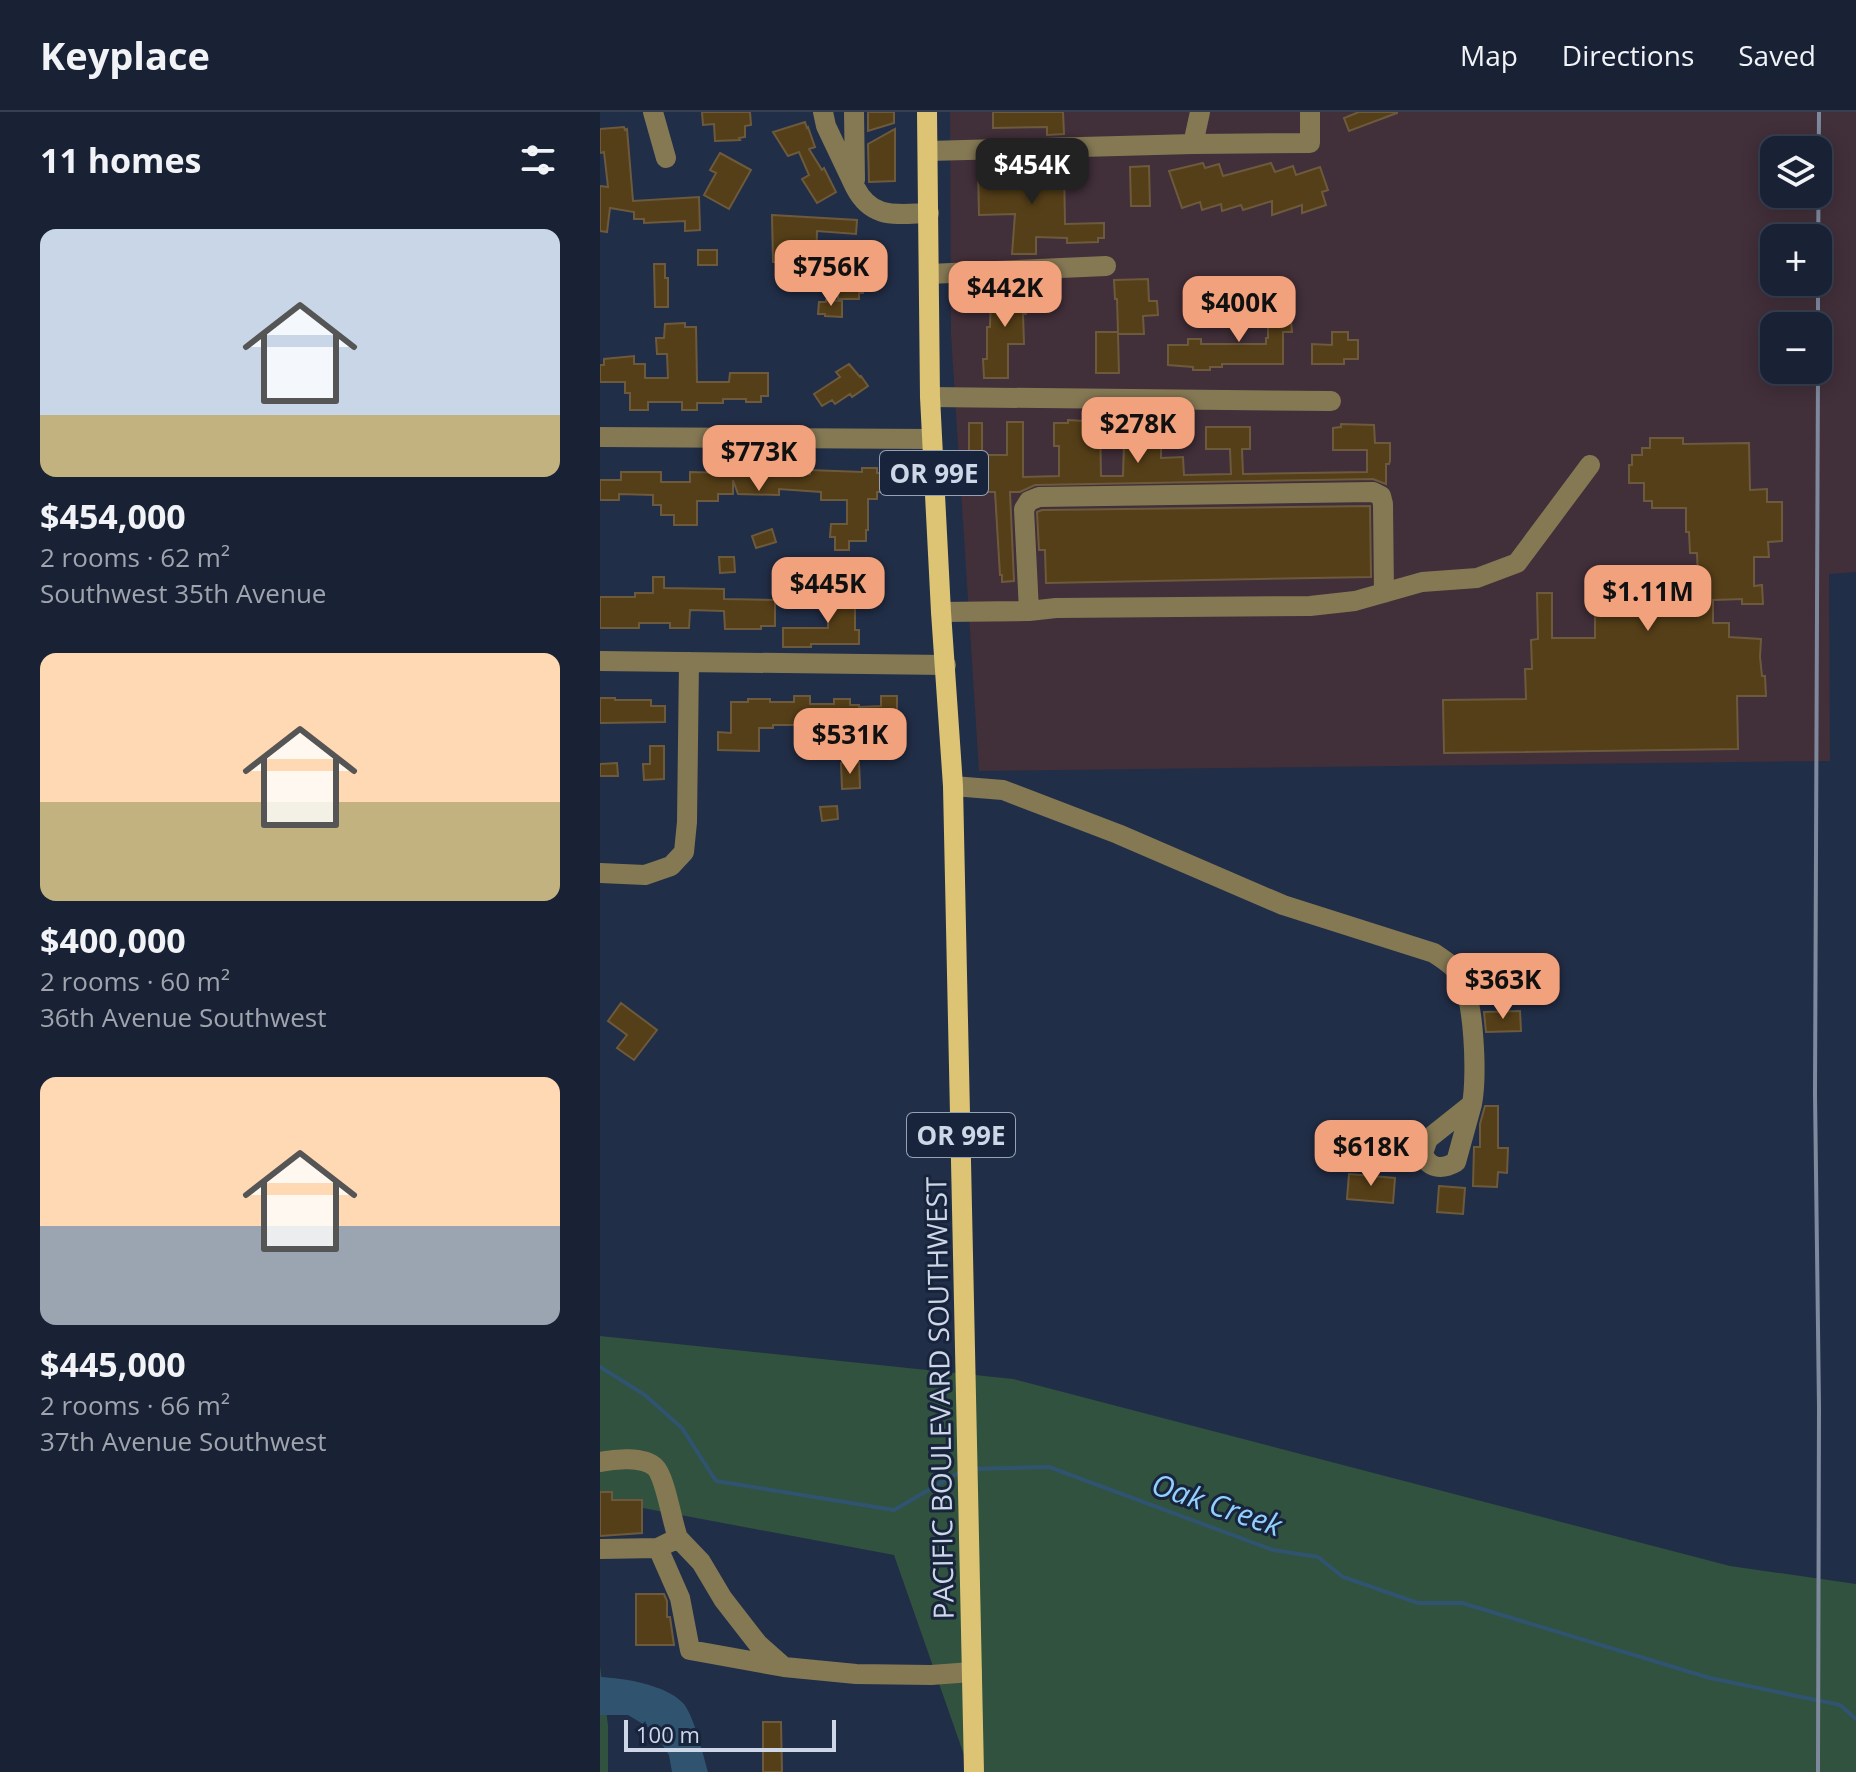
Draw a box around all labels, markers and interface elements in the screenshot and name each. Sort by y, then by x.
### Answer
text: Keyplace [40,29,210,81]
text: Map [1460,36,1518,74]
text: Directions [1562,36,1694,74]
text: Saved [1738,36,1816,74]
map controls [1760,136,1832,384]
button: layers [1760,136,1832,208]
text: 11 homes [40,137,201,183]
icon: filters [516,138,560,182]
pin: $454K [976,138,1088,206]
text: $454K [994,146,1070,182]
button: + [1760,224,1832,296]
pin: $756K [775,240,887,308]
text: $756K [793,248,869,284]
pin: $442K [949,261,1061,329]
text: $442K [967,269,1043,305]
pin: $400K [1183,276,1295,344]
icon: home [228,281,372,425]
text: $400K [1201,284,1277,320]
button: − [1760,312,1832,384]
pin: $278K [1082,397,1194,465]
text: $278K [1100,405,1176,441]
pin: $773K [703,425,815,493]
text: $773K [721,433,797,469]
road number: OR 99E [880,451,988,495]
text: $454,000 [40,493,186,539]
text: 2 rooms · 62 m² [40,539,230,575]
pin: $445K [772,557,884,625]
text: $445K [790,565,866,601]
pin: $1.11M [1583,565,1713,633]
text: $1.11M [1602,573,1694,609]
text: Southwest 35th Avenue [40,575,326,611]
icon: home [228,705,372,849]
pin: $531K [794,708,906,776]
text: $531K [812,716,888,752]
text: $400,000 [40,917,186,963]
pin: $363K [1447,953,1559,1021]
text: $363K [1465,961,1541,997]
text: 2 rooms · 60 m² [40,963,230,999]
text: 36th Avenue Southwest [40,999,326,1035]
road number: OR 99E [907,1113,1015,1157]
pin: $618K [1315,1120,1427,1188]
text: $618K [1333,1128,1409,1164]
icon: home [228,1129,372,1273]
street label: PACIFIC BOULEVARD SOUTHWEST [916,1176,962,1620]
text: $445,000 [40,1341,186,1387]
text: 2 rooms · 66 m² [40,1387,230,1423]
text: 37th Avenue Southwest [40,1423,326,1459]
water label: Oak Creek [1146,1463,1289,1546]
scale bar [624,1716,836,1752]
text: 100 m [636,1719,700,1749]

